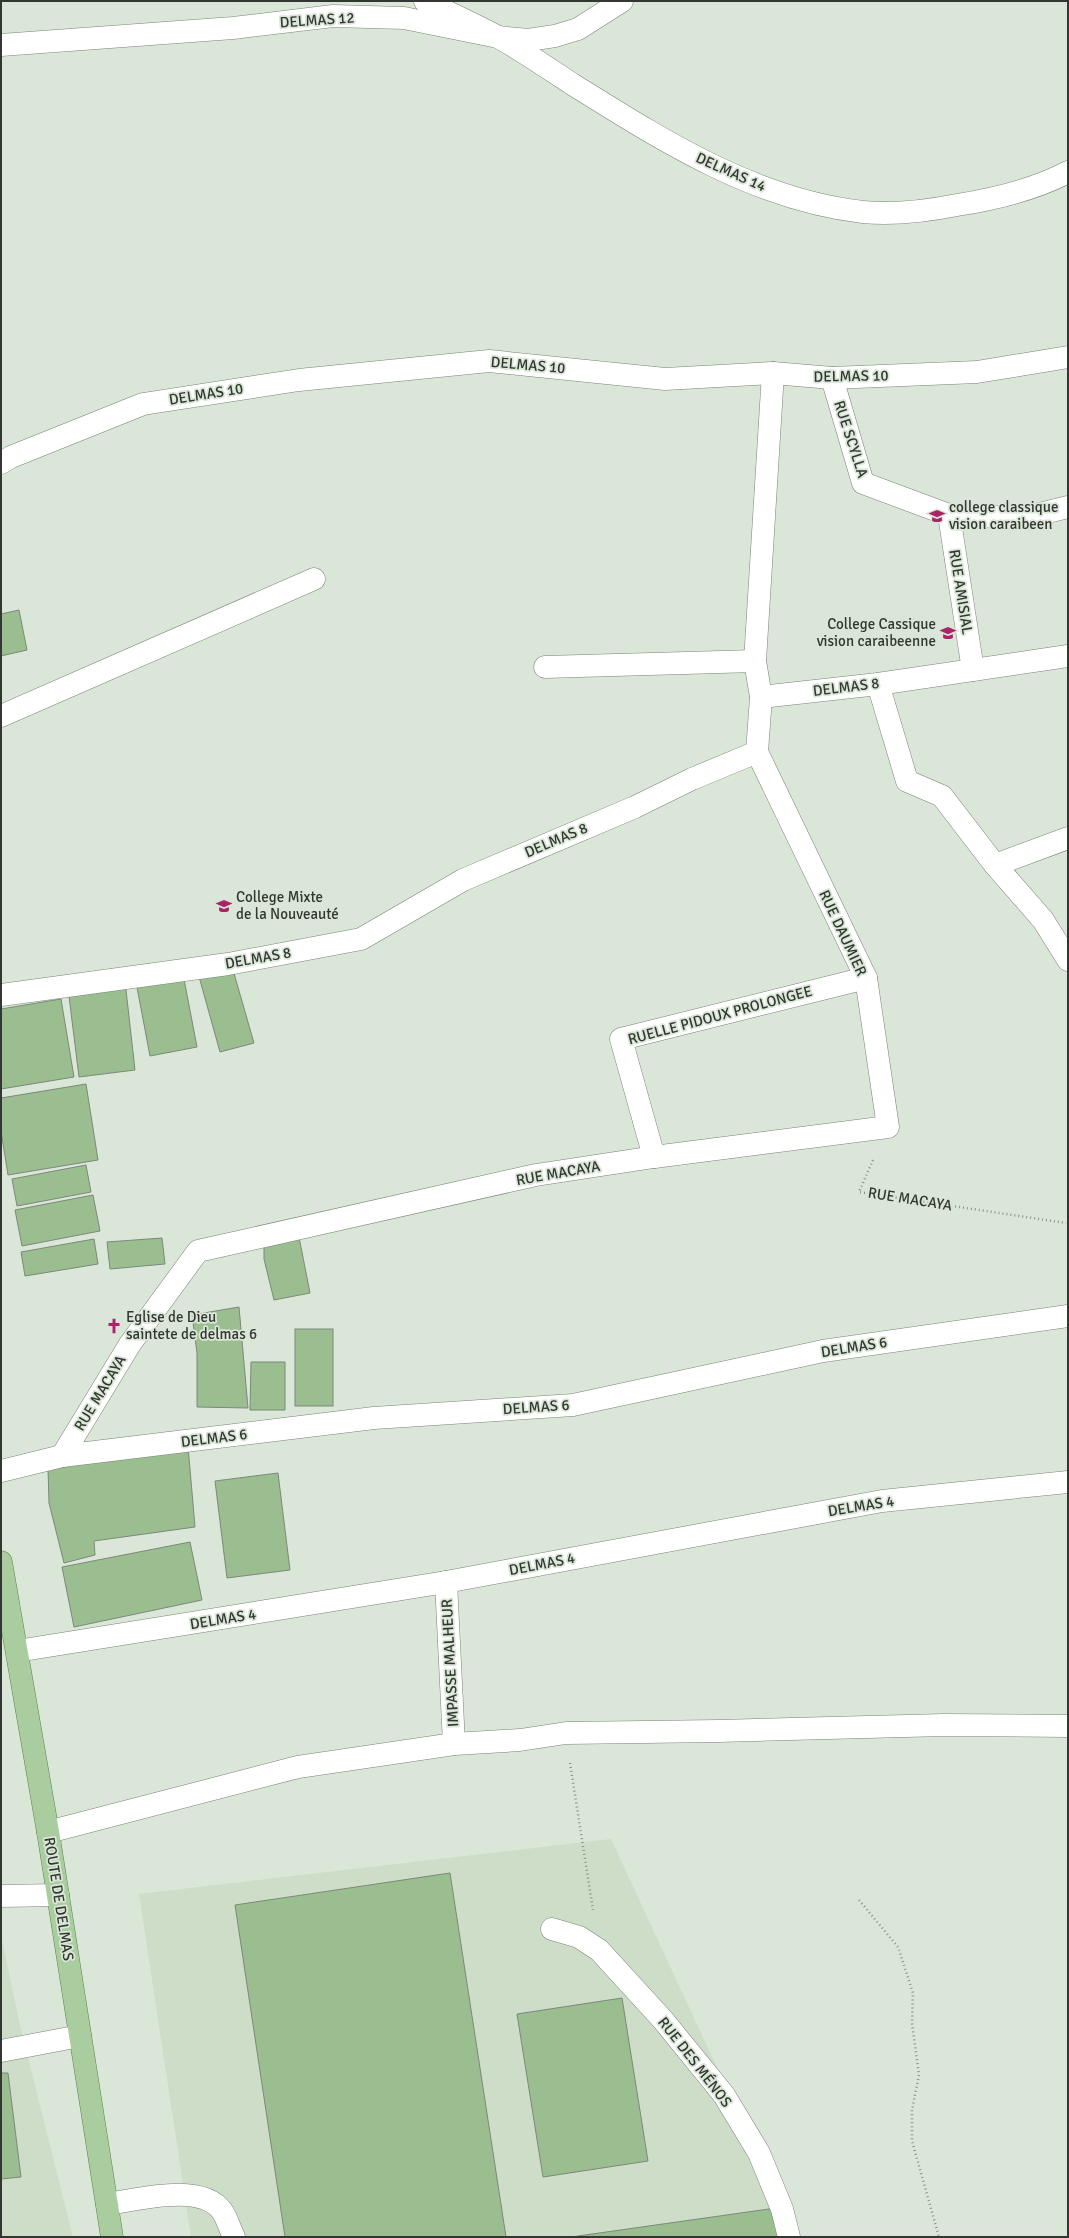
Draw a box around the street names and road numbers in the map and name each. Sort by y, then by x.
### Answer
street label: DELMAS 12 [279,8,355,32]
street label: DELMAS 14 [693,149,769,195]
street label: DELMAS 10 [490,353,566,377]
street label: DELMAS 10 [813,366,889,386]
street label: DELMAS 10 [168,379,244,409]
street label: RUE SCYLLA [830,398,872,480]
street label: RUE AMISIAL [945,548,977,636]
street label: DELMAS 8 [812,674,880,700]
street label: DELMAS 8 [522,819,590,861]
street label: RUE DAUMIER [815,887,871,979]
street label: DELMAS 8 [223,943,293,973]
street label: RUELLE PIDOUX PROLONGEE [626,982,814,1048]
street label: RUE MACAYA [515,1157,601,1189]
street label: RUE MACAYA [867,1183,953,1215]
street label: DELMAS 6 [820,1333,888,1361]
street label: RUE MACAYA [70,1352,130,1434]
street label: DELMAS 6 [502,1396,570,1418]
street label: DELMAS 6 [180,1425,248,1451]
street label: DELMAS 4 [827,1492,895,1520]
street label: DELMAS 4 [507,1549,577,1579]
street label: IMPASSE MALHEUR [438,1598,462,1728]
street label: DELMAS 4 [189,1605,257,1633]
street label: ROUTE DE DELMAS [40,1836,78,1962]
street label: RUE DES MÉNOS [654,2013,737,2111]

